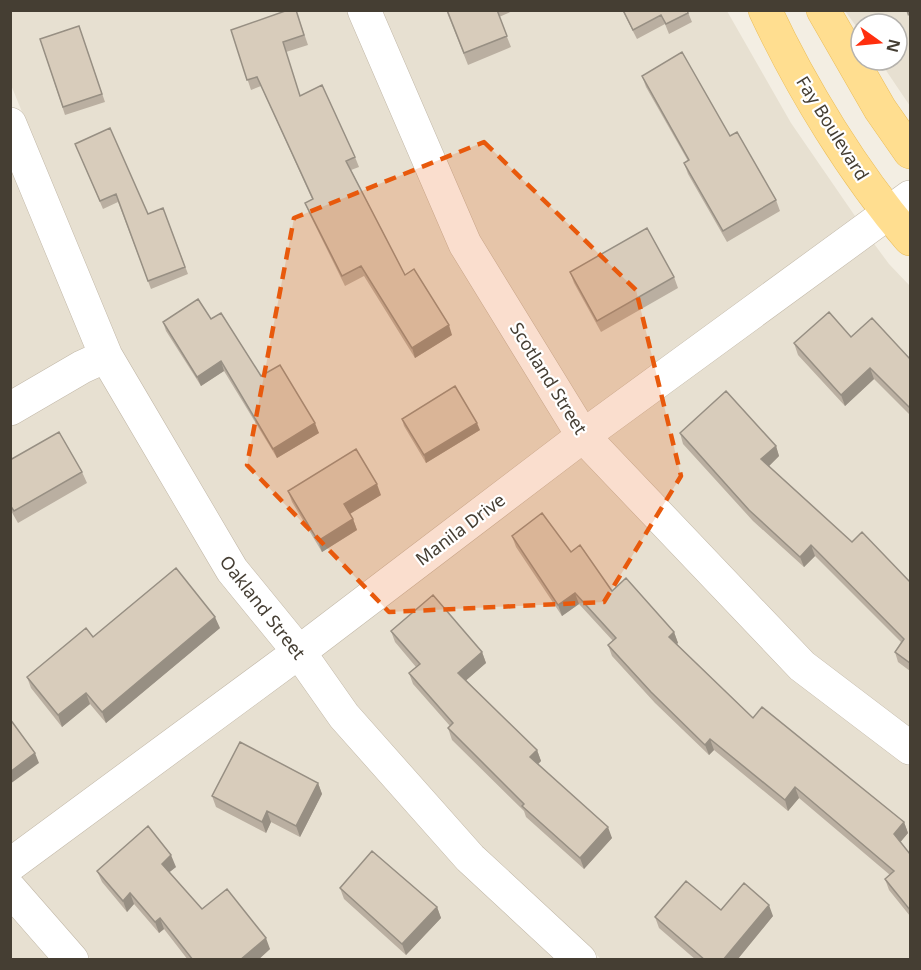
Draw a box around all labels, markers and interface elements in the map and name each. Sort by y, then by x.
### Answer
north arrow [849,12,909,72]
text: N [881,37,906,55]
street label: Fay Boulevard [791,71,875,185]
street label: Scotland Street [505,317,593,439]
street label: Manila Drive [410,487,510,571]
street label: Oakland Street [215,550,311,664]

